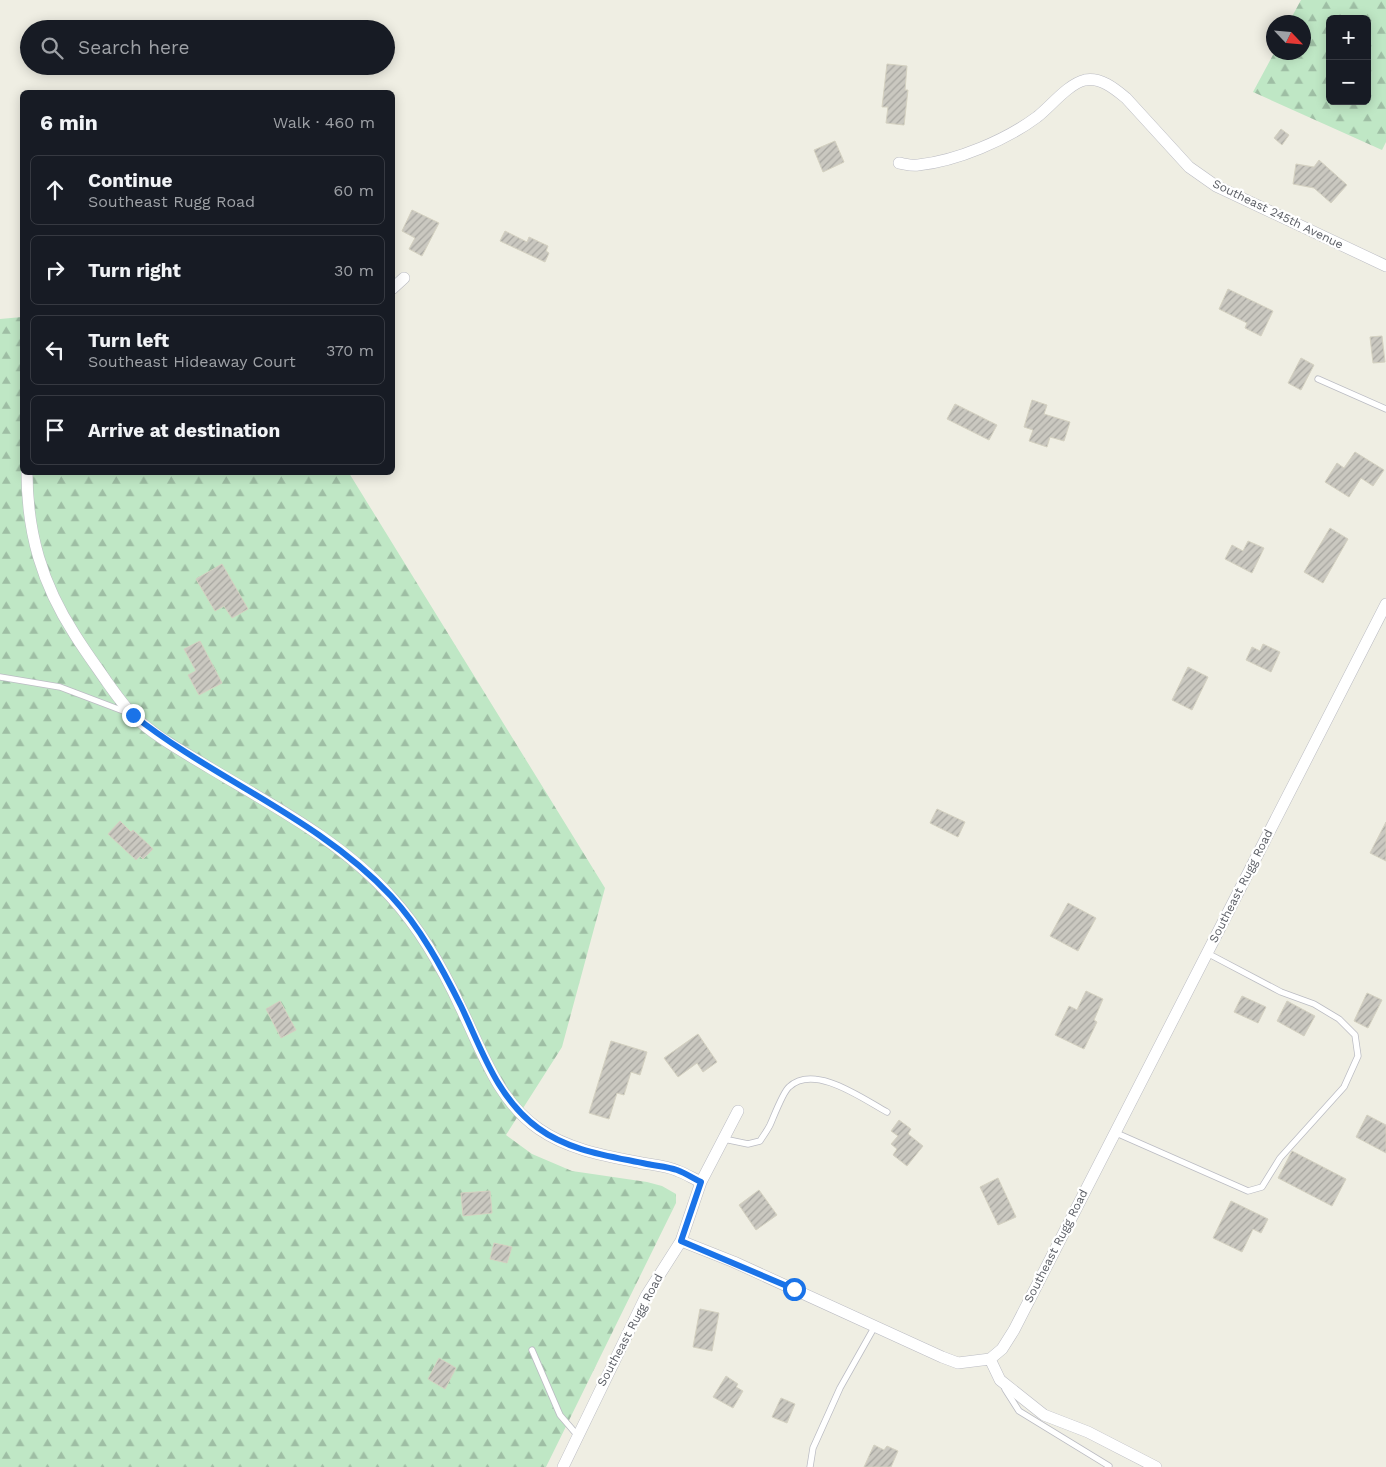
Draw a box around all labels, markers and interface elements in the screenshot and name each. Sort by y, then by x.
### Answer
north arrow [1266,15,1311,60]
map controls [1326,15,1371,105]
button: + [1326,15,1371,60]
search box [20,20,395,75]
icon: search [38,34,66,62]
text: Search here [78,36,189,59]
button: − [1326,60,1371,105]
text: 6 min [40,110,98,135]
text: Walk · 460 m [273,113,375,132]
text: Continue [88,169,172,192]
icon: ahead [41,176,69,204]
street label: Southeast 245th Avenue [1210,176,1346,252]
text: 60 m [334,181,374,200]
text: Southeast Rugg Road [88,192,255,211]
icon: right [41,256,69,284]
text: Turn right [88,259,181,282]
text: 30 m [334,261,374,280]
text: Turn left [88,329,169,352]
icon: left [41,336,69,364]
text: 370 m [326,341,374,360]
text: Southeast Hideaway Court [88,352,296,371]
icon: arrive [41,416,69,444]
text: Arrive at destination [88,419,280,442]
route end [122,704,145,727]
street label: Southeast Rugg Road [1206,827,1276,945]
street label: Southeast Rugg Road [1021,1187,1091,1305]
street label: Southeast Rugg Road [594,1271,666,1389]
route start [783,1278,806,1301]

